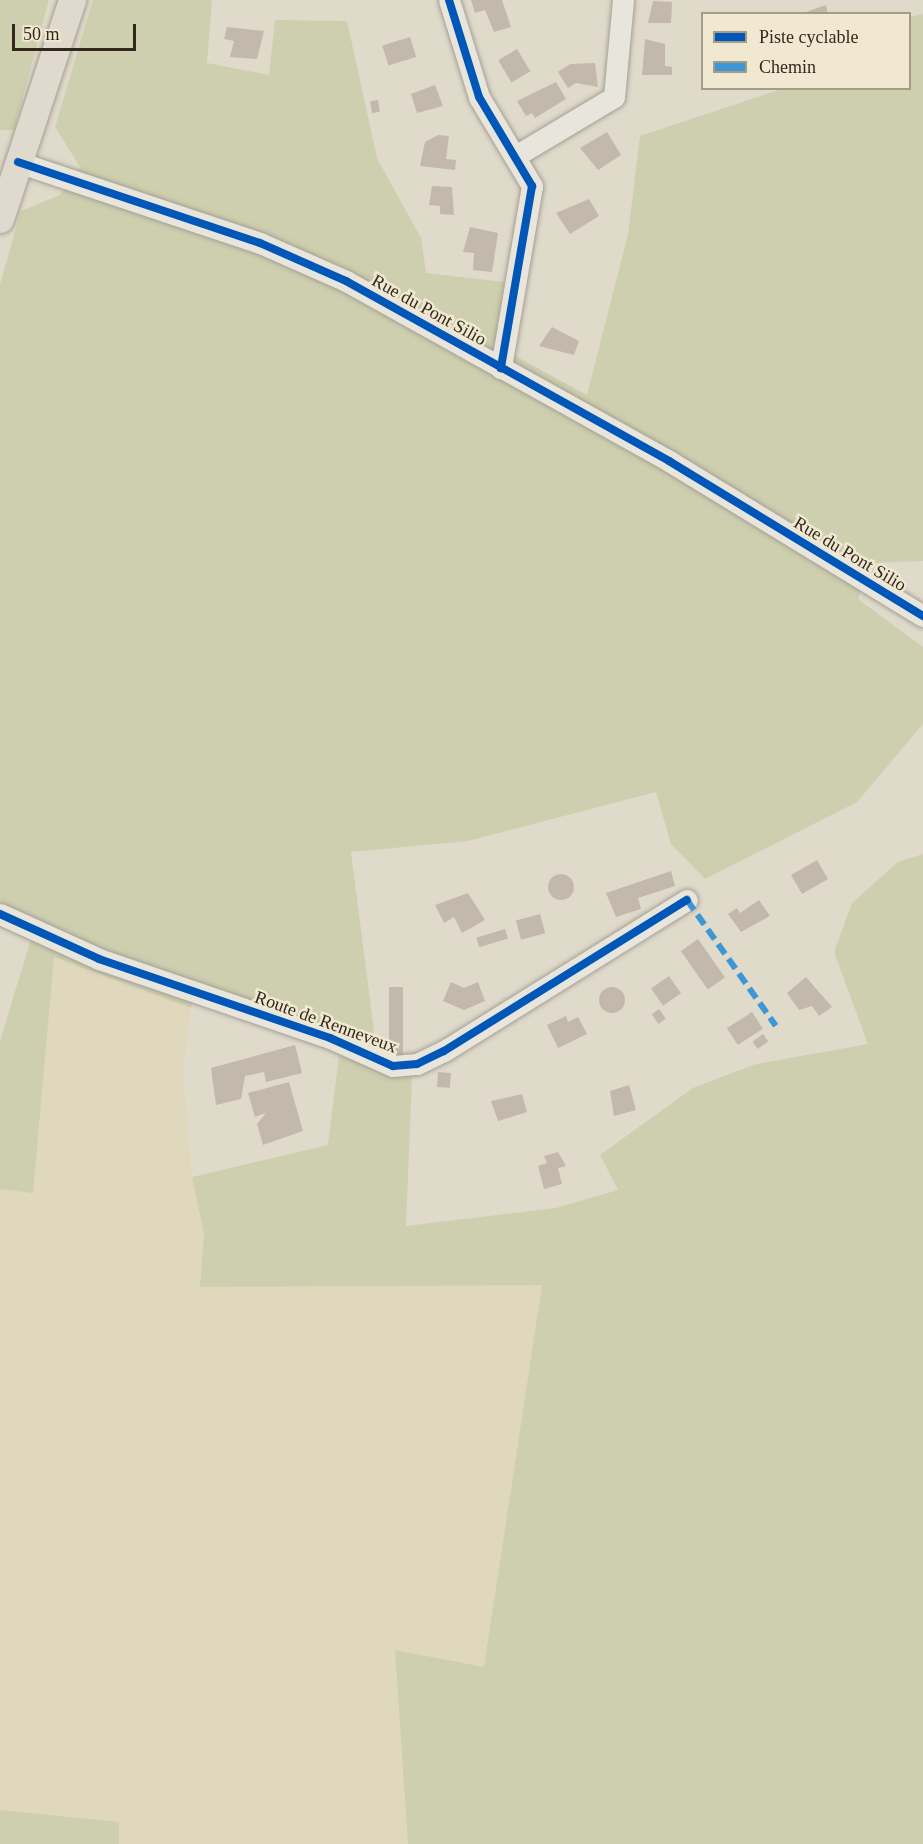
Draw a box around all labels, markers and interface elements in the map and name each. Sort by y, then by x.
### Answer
scale bar [15,12,140,50]
legend [701,12,911,90]
text: 50 m [23,24,60,44]
text: Piste cyclable [759,27,858,47]
text: Chemin [759,57,816,77]
street label: Rue du Pont Silio [368,270,490,350]
street label: Rue du Pont Silio [790,512,910,596]
street label: Route de Renneveux [252,986,400,1058]

